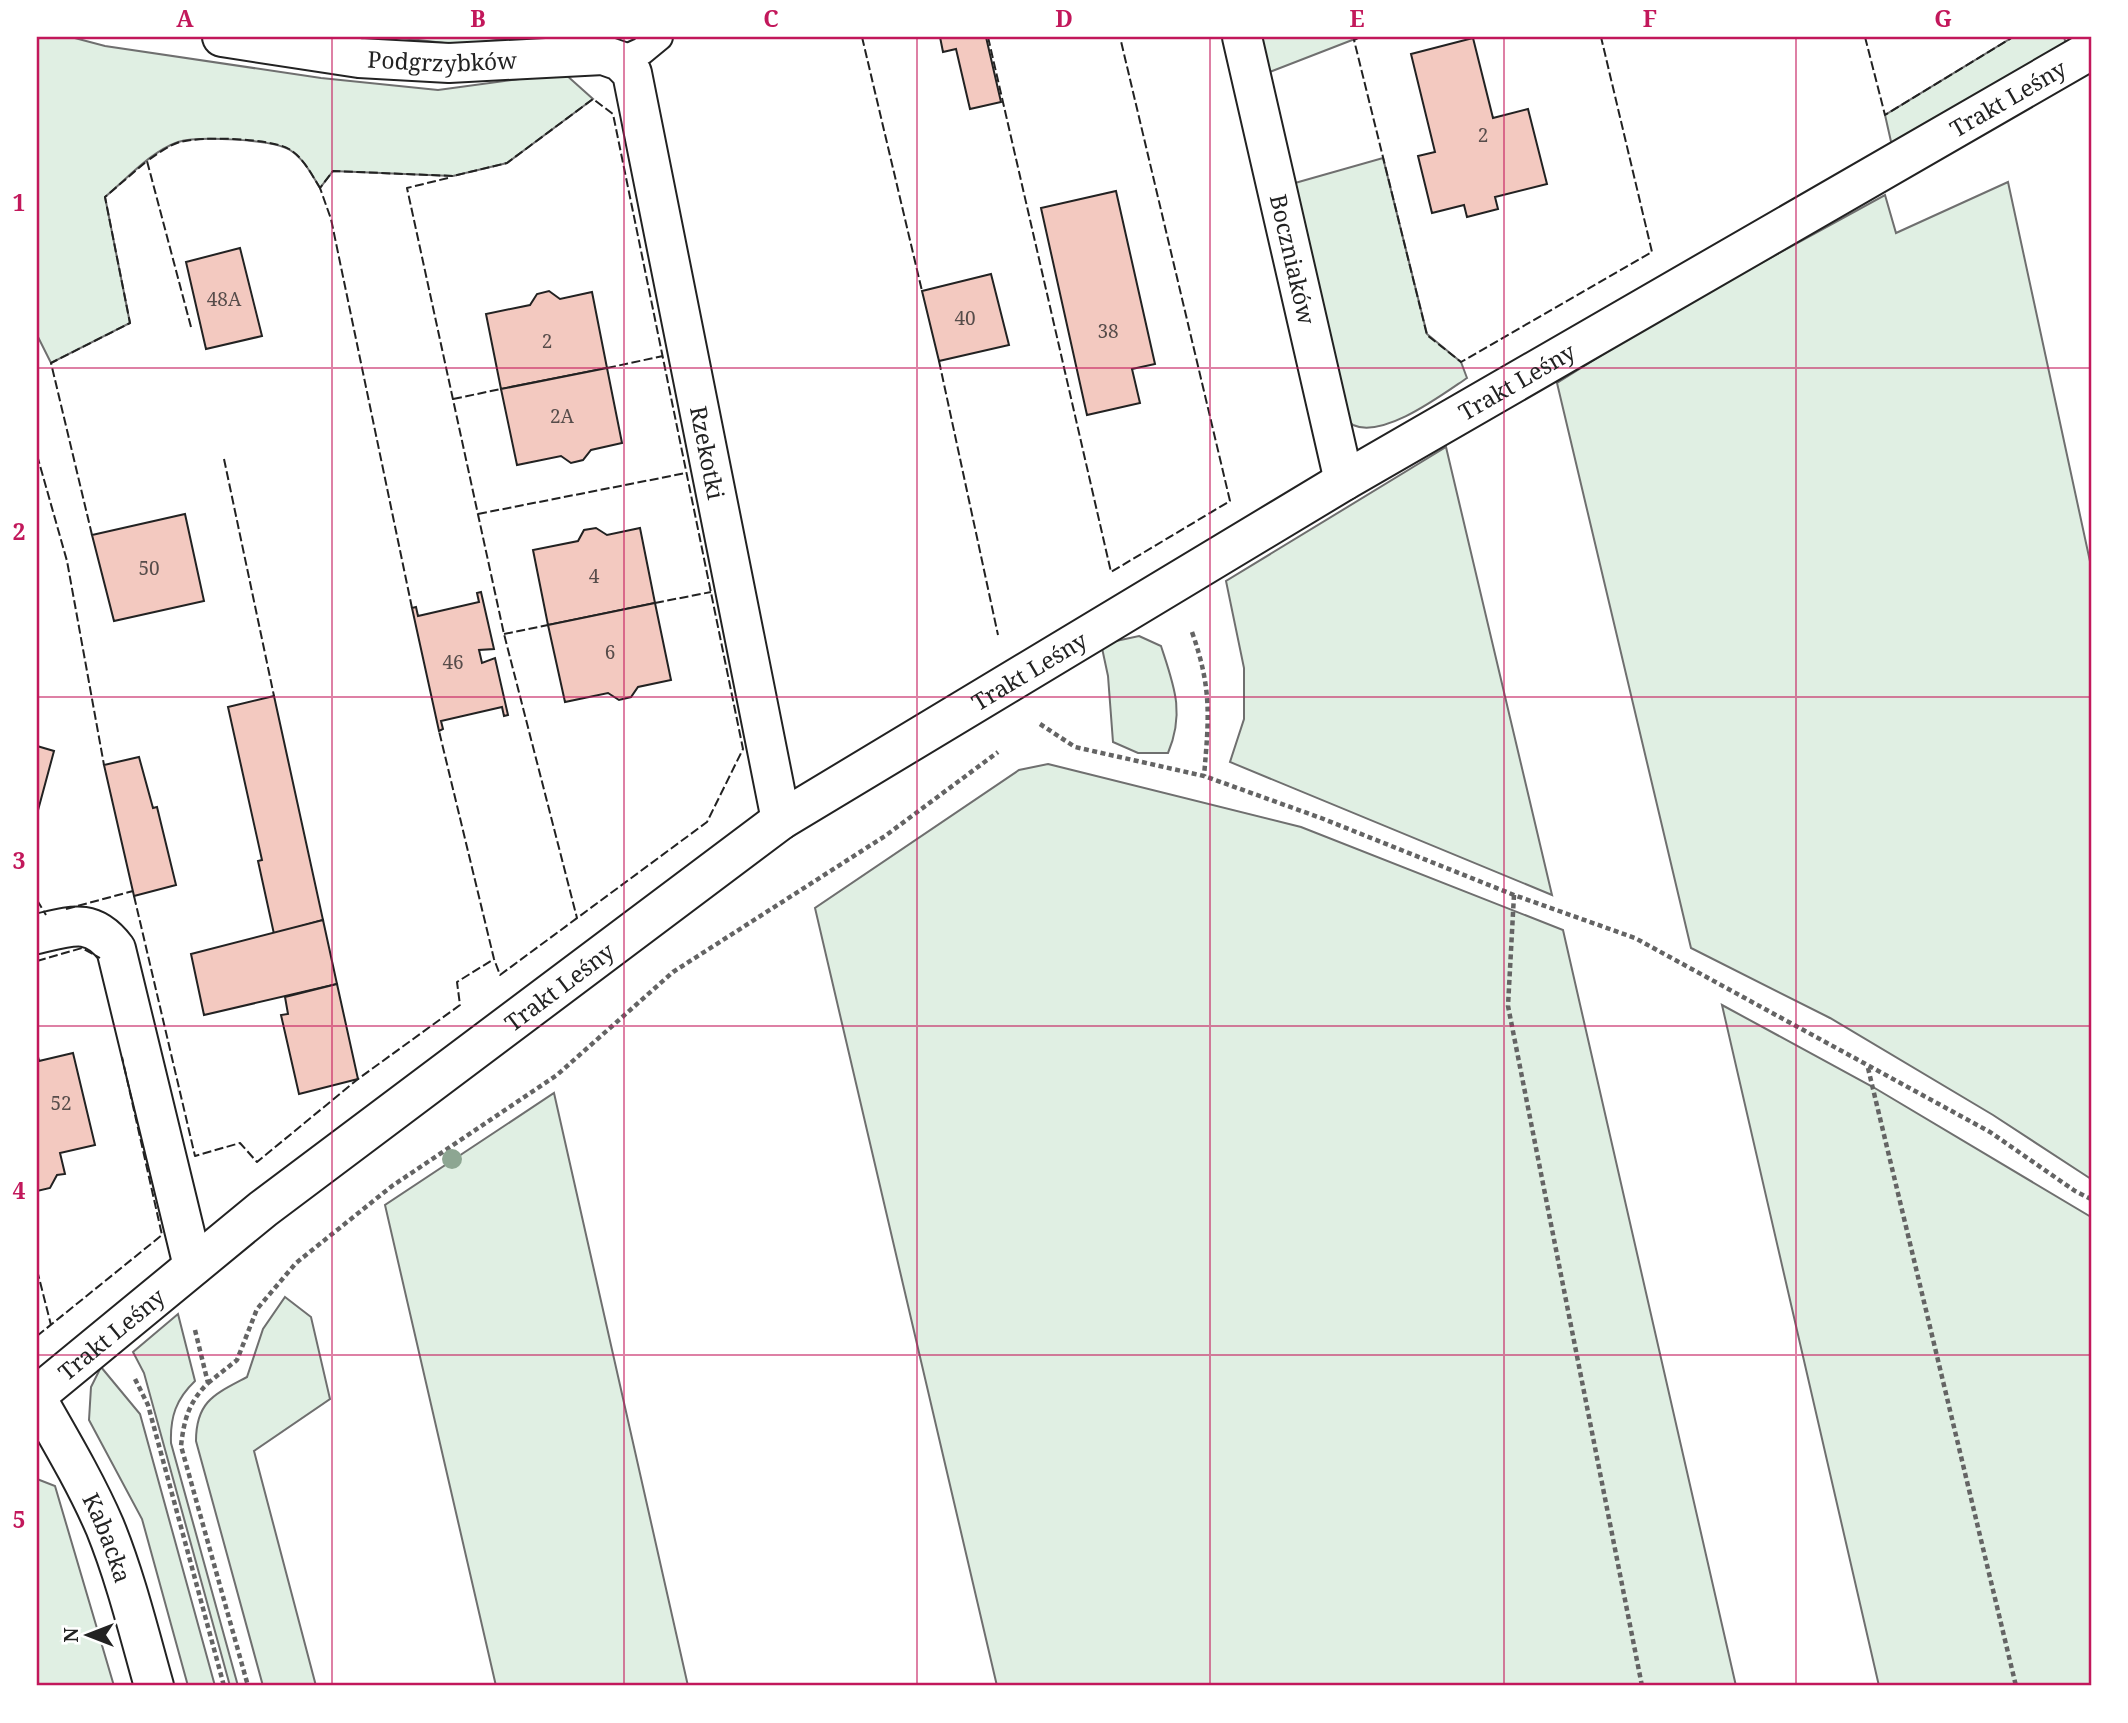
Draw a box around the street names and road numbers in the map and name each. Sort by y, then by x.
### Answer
street label: Podgrzybków [367,43,518,79]
street label: Trakt Leśny [1944,52,2072,144]
street label: Boczniaków [1263,191,1324,328]
street label: Trakt Leśny [1453,335,1581,428]
street label: Rzekotki [683,403,733,503]
street label: Trakt Leśny [965,624,1093,718]
street label: Trakt Leśny [498,935,620,1038]
street label: Trakt Leśny [51,1281,171,1387]
street label: Kabacka [75,1487,140,1586]

